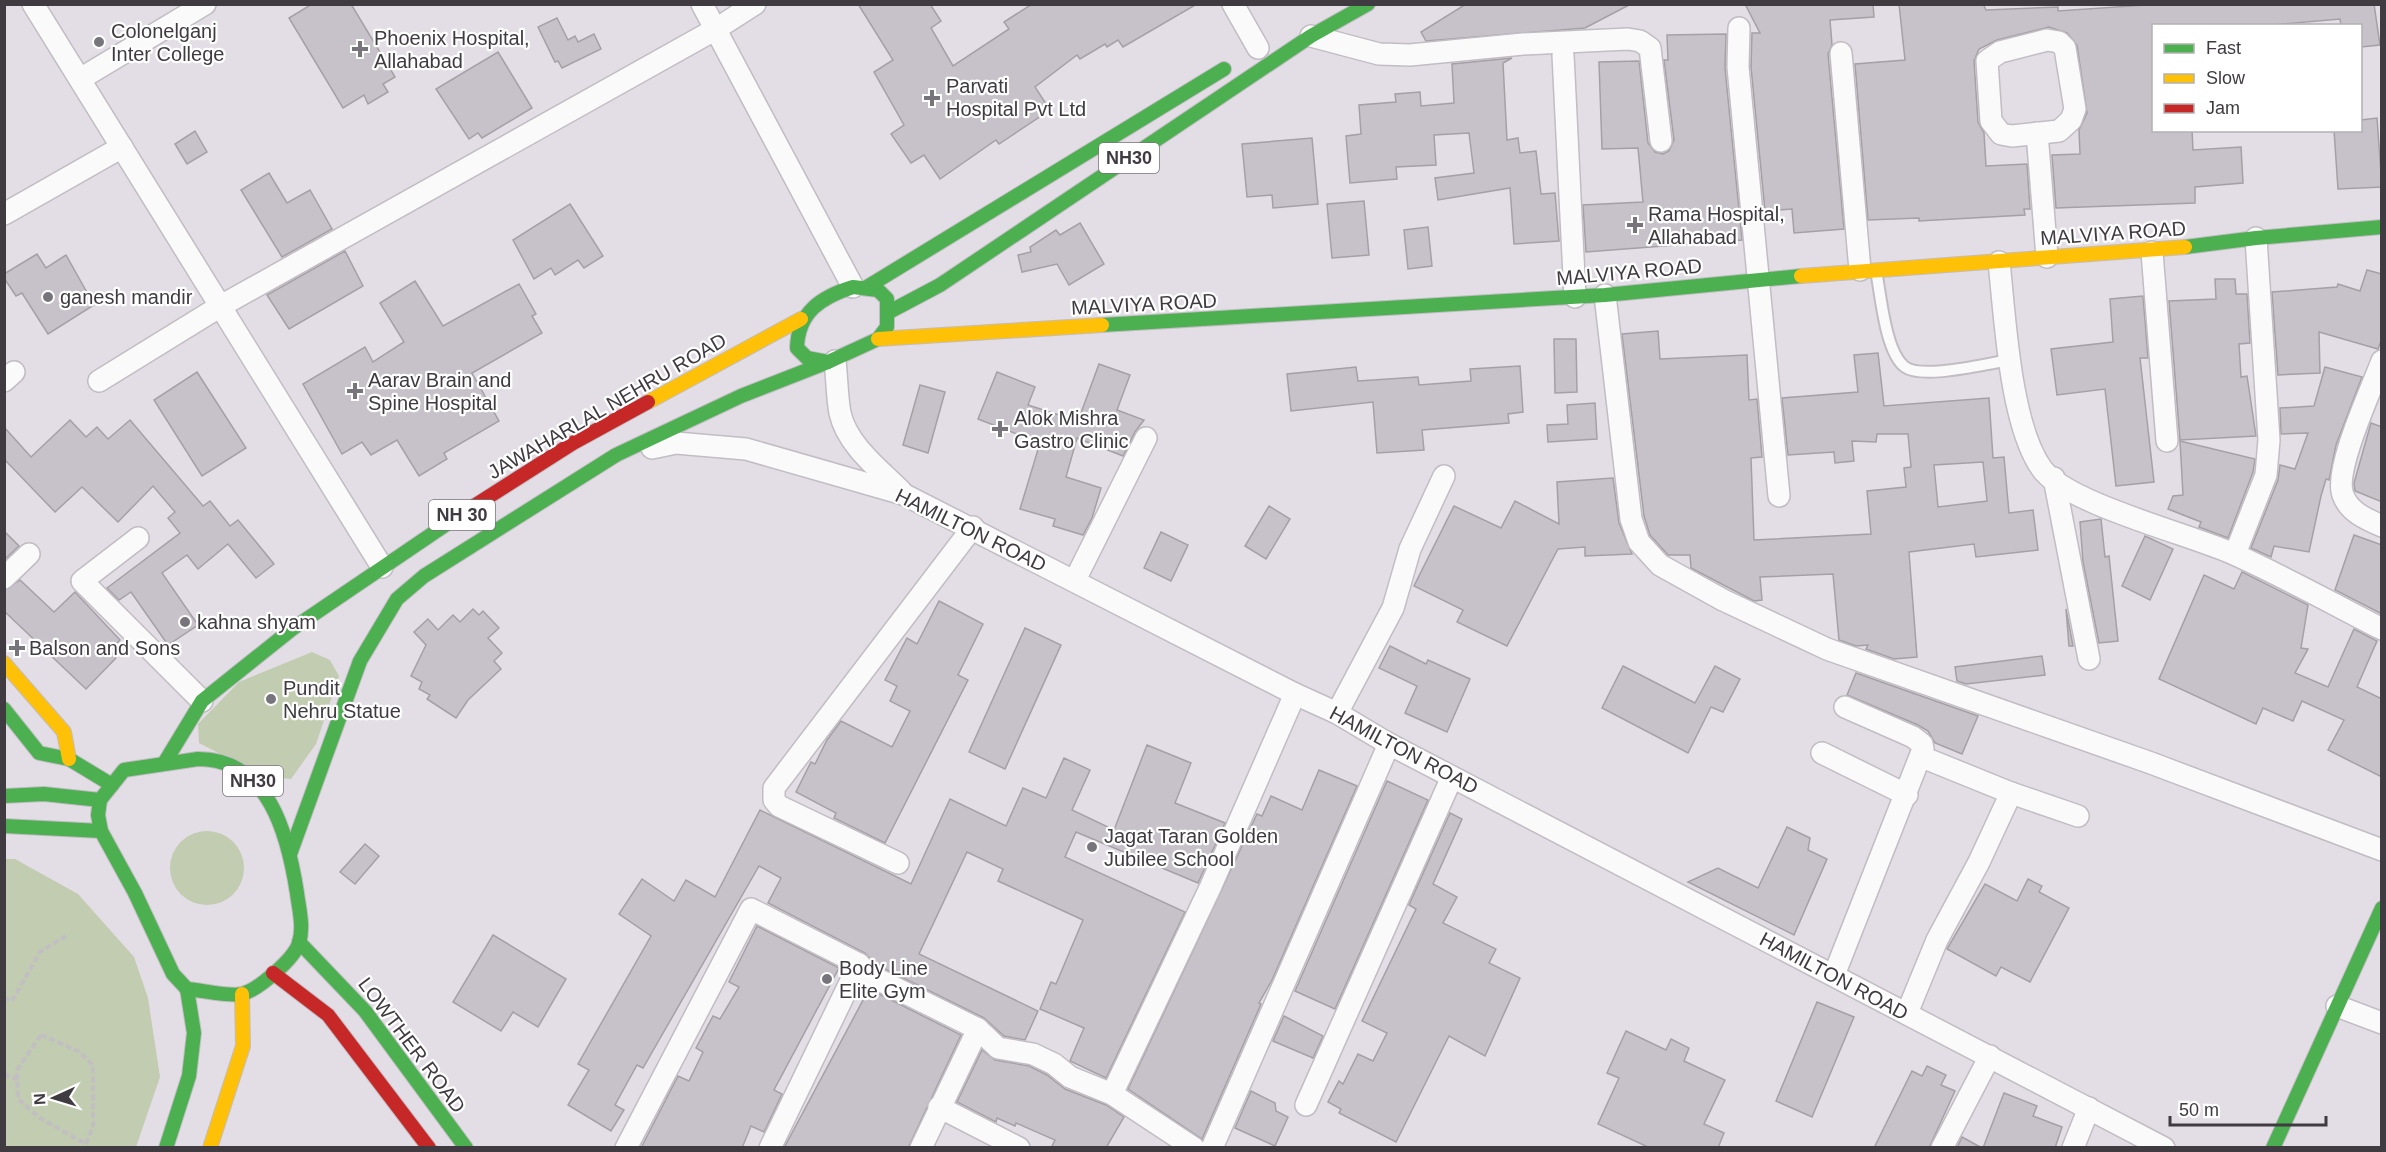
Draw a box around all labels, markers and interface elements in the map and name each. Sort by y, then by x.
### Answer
place label: Colonelganj Inter College [111,20,224,65]
legend [2152,24,2362,132]
place label: Phoenix Hospital, Allahabad [374,27,530,72]
marker: Colonelganj Inter College [92,35,106,49]
text: Fast [2206,38,2241,58]
marker: Phoenix Hospital, Allahabad [351,40,369,58]
text: Slow [2206,68,2246,88]
place label: Parvati Hospital Pvt Ltd [946,75,1086,120]
marker: Parvati Hospital Pvt Ltd [923,89,941,107]
text: Jam [2206,98,2240,118]
road number: NH30 [1099,143,1159,173]
place label: Rama Hospital, Allahabad [1648,203,1785,248]
marker: Rama Hospital, Allahabad [1626,216,1644,234]
street label: MALVIYA ROAD [2039,217,2187,249]
street label: MALVIYA ROAD [1555,255,1703,289]
place label: ganesh mandir [60,286,193,308]
street label: MALVIYA ROAD [1071,289,1217,319]
marker: ganesh mandir [41,290,55,304]
street label: JAWAHARLAL NEHRU ROAD [484,329,730,483]
place label: Aarav Brain and Spine Hospital [368,369,511,414]
marker: Aarav Brain and Spine Hospital [346,382,364,400]
place label: Alok Mishra Gastro Clinic [1014,407,1128,452]
marker: Alok Mishra Gastro Clinic [991,420,1009,438]
street label: HAMILTON ROAD [892,484,1050,576]
road number: NH 30 [429,500,495,530]
place label: kahna shyam [197,611,316,633]
marker: kahna shyam [178,615,192,629]
place label: Balson and Sons [29,637,180,659]
marker: Balson and Sons [10,641,24,655]
place label: Pundit Nehru Statue [283,677,401,722]
marker: Pundit Nehru Statue [264,692,278,706]
street label: HAMILTON ROAD [1326,702,1482,798]
road number: NH30 [223,766,283,796]
place label: Jagat Taran Golden Jubilee School [1104,825,1278,870]
marker: Jagat Taran Golden Jubilee School [1085,840,1099,854]
street label: HAMILTON ROAD [1756,928,1912,1024]
place label: Body Line Elite Gym [839,957,928,1002]
marker: Body Line Elite Gym [820,972,834,986]
street label: LOWTHER ROAD [354,973,470,1117]
north arrow [24,1068,84,1128]
scale bar [2170,1089,2326,1127]
text: N [31,1093,48,1105]
text: 50 m [2179,1100,2219,1120]

